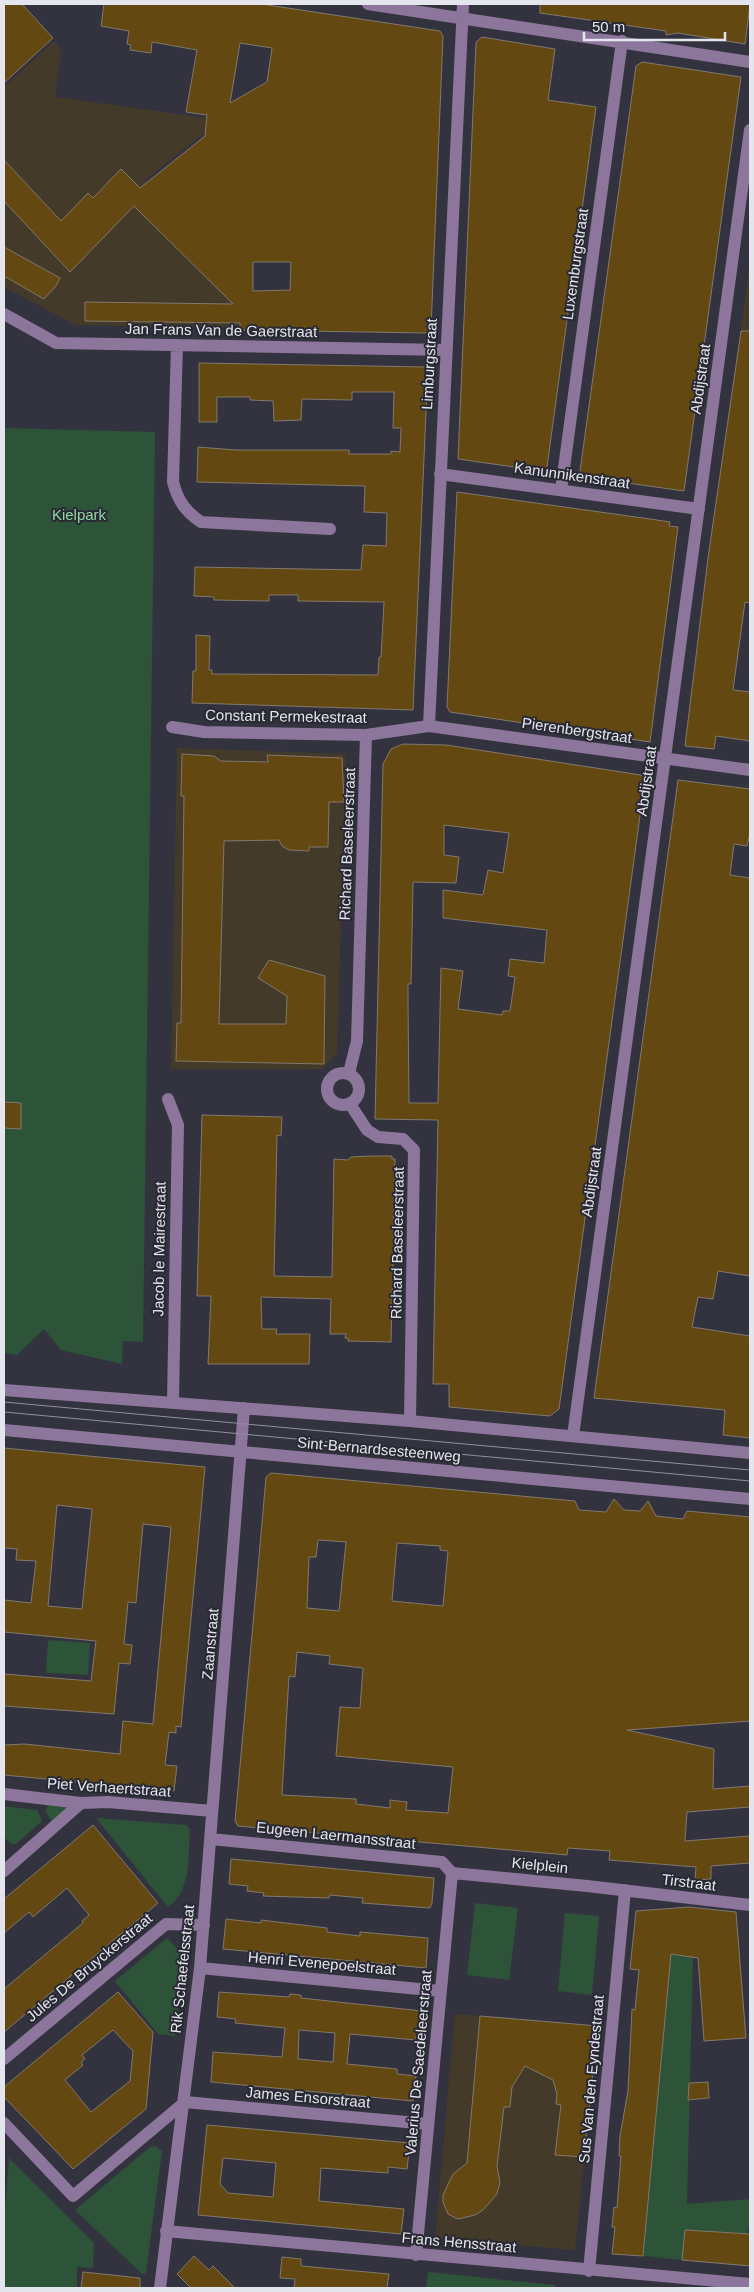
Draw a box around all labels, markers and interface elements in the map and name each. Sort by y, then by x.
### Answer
scale bar [584,10,725,42]
text: 50 m [592,18,625,35]
street label: Luxemburgstraat [559,206,591,321]
street label: Limburgstraat [418,317,440,410]
street label: Jan Frans Van de Gaerstraat [125,320,318,340]
street label: Abdijstraat [687,342,713,415]
street label: Kanunnikenstraat [513,458,632,492]
park label: Kielpark [52,506,107,523]
street label: Constant Permekestraat [205,706,368,726]
street label: Pierenbergstraat [521,714,634,746]
street label: Abdijstraat [633,744,659,817]
street label: Richard Baseleerstraat [336,767,358,921]
street label: Abdijstraat [578,1145,604,1218]
street label: Richard Baseleerstraat [387,1166,407,1319]
street label: Jacob le Mairestraat [149,1181,169,1317]
street label: Sint-Bernardsesteenweg [296,1433,462,1465]
street label: Zaanstraat [198,1607,222,1680]
street label: Piet Verhaertstraat [46,1774,172,1800]
street label: Eugeen Laermansstraat [255,1818,417,1852]
street label: Kielplein [511,1854,569,1876]
street label: Tirstraat [661,1870,718,1894]
street label: Rik Schaefelsstraat [167,1903,197,2034]
street label: Jules De Bruyckerstraat [23,1909,156,2025]
street label: Henri Evenepoelstraat [247,1948,397,1978]
street label: Valerius De Saedeleerstraat [401,1969,435,2157]
street label: Sus Van den Eyndestraat [575,1993,607,2164]
street label: James Ensorstraat [245,2083,372,2111]
street label: Frans Hensstraat [401,2229,518,2256]

